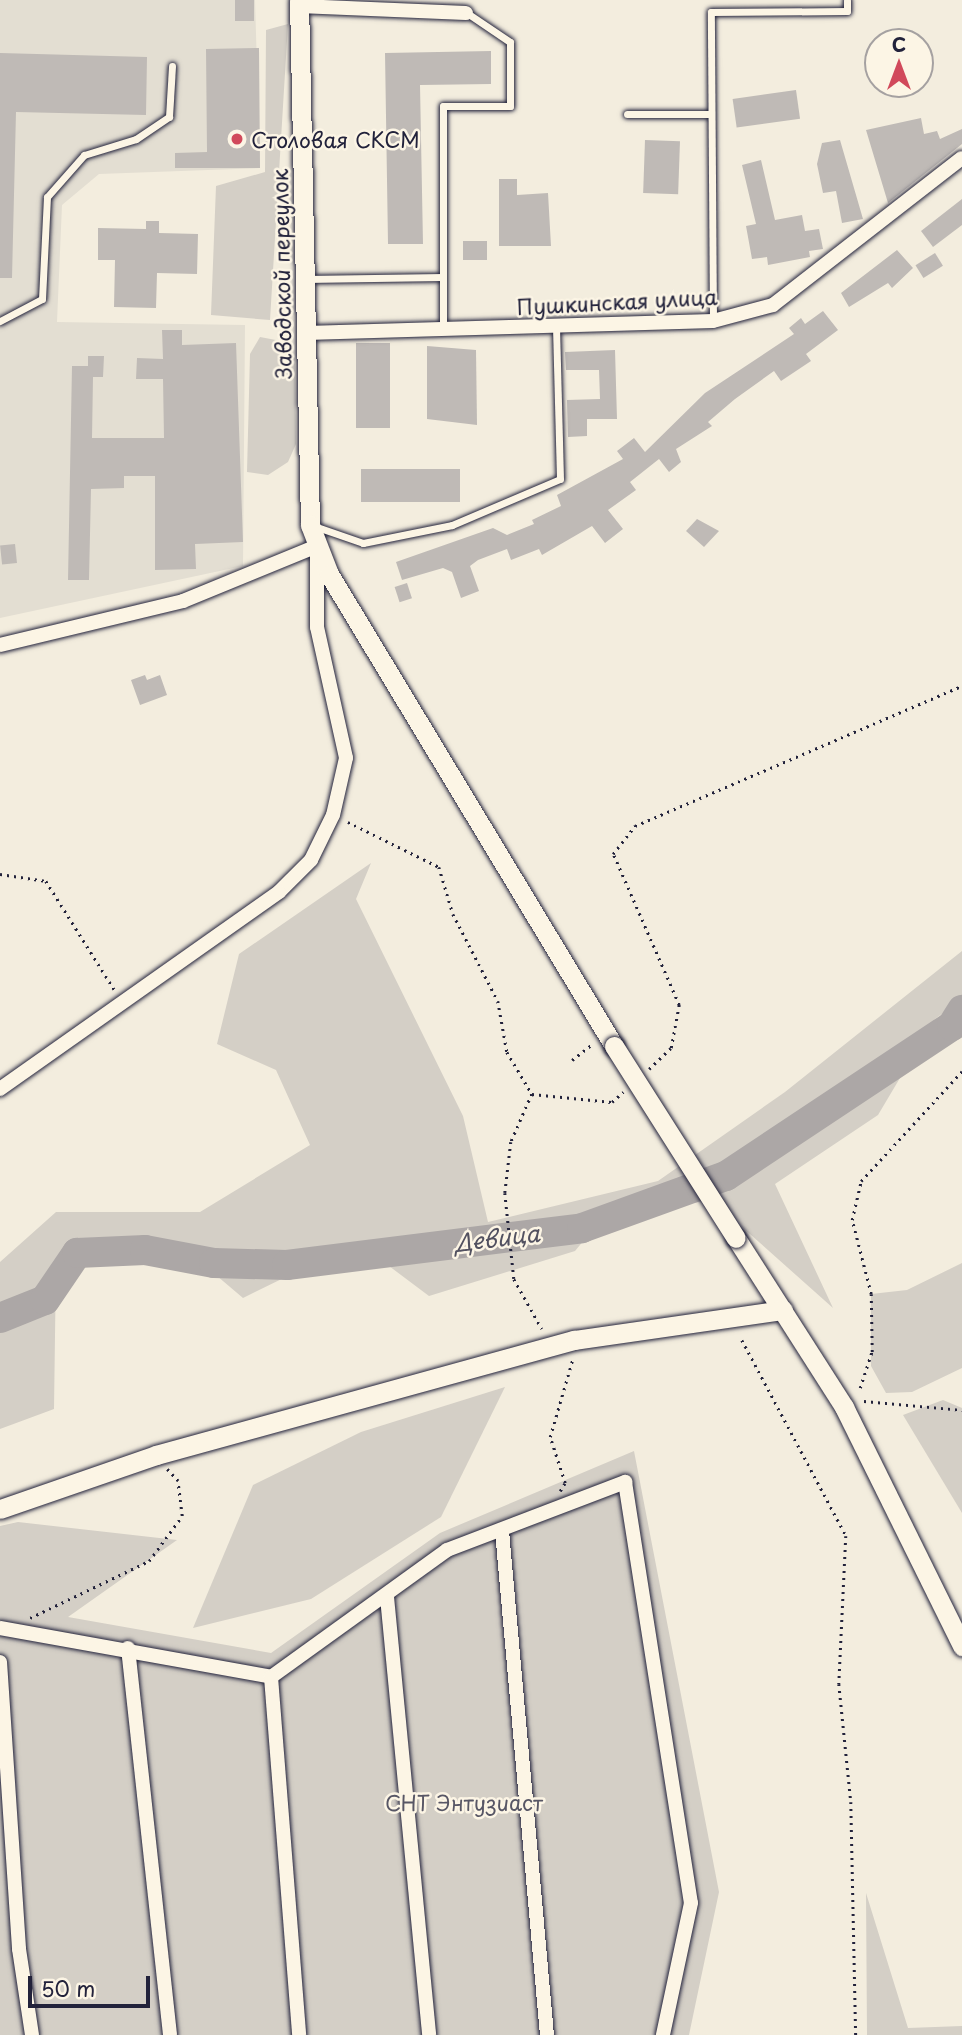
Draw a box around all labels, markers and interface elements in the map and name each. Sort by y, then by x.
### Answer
north arrow [864,28,934,98]
text: С [892,30,906,58]
place label: Столовая СКСМ [251,126,419,152]
marker: Столовая СКСМ [229,131,245,147]
street label: Заводской переулок [267,169,295,379]
street label: Пушкинская улица [515,283,719,319]
water label: Девица [453,1219,541,1257]
park label: СНТ Энтузиаст [384,1789,544,1815]
scale bar [32,1962,154,2006]
text: 50 m [41,1972,95,2004]

